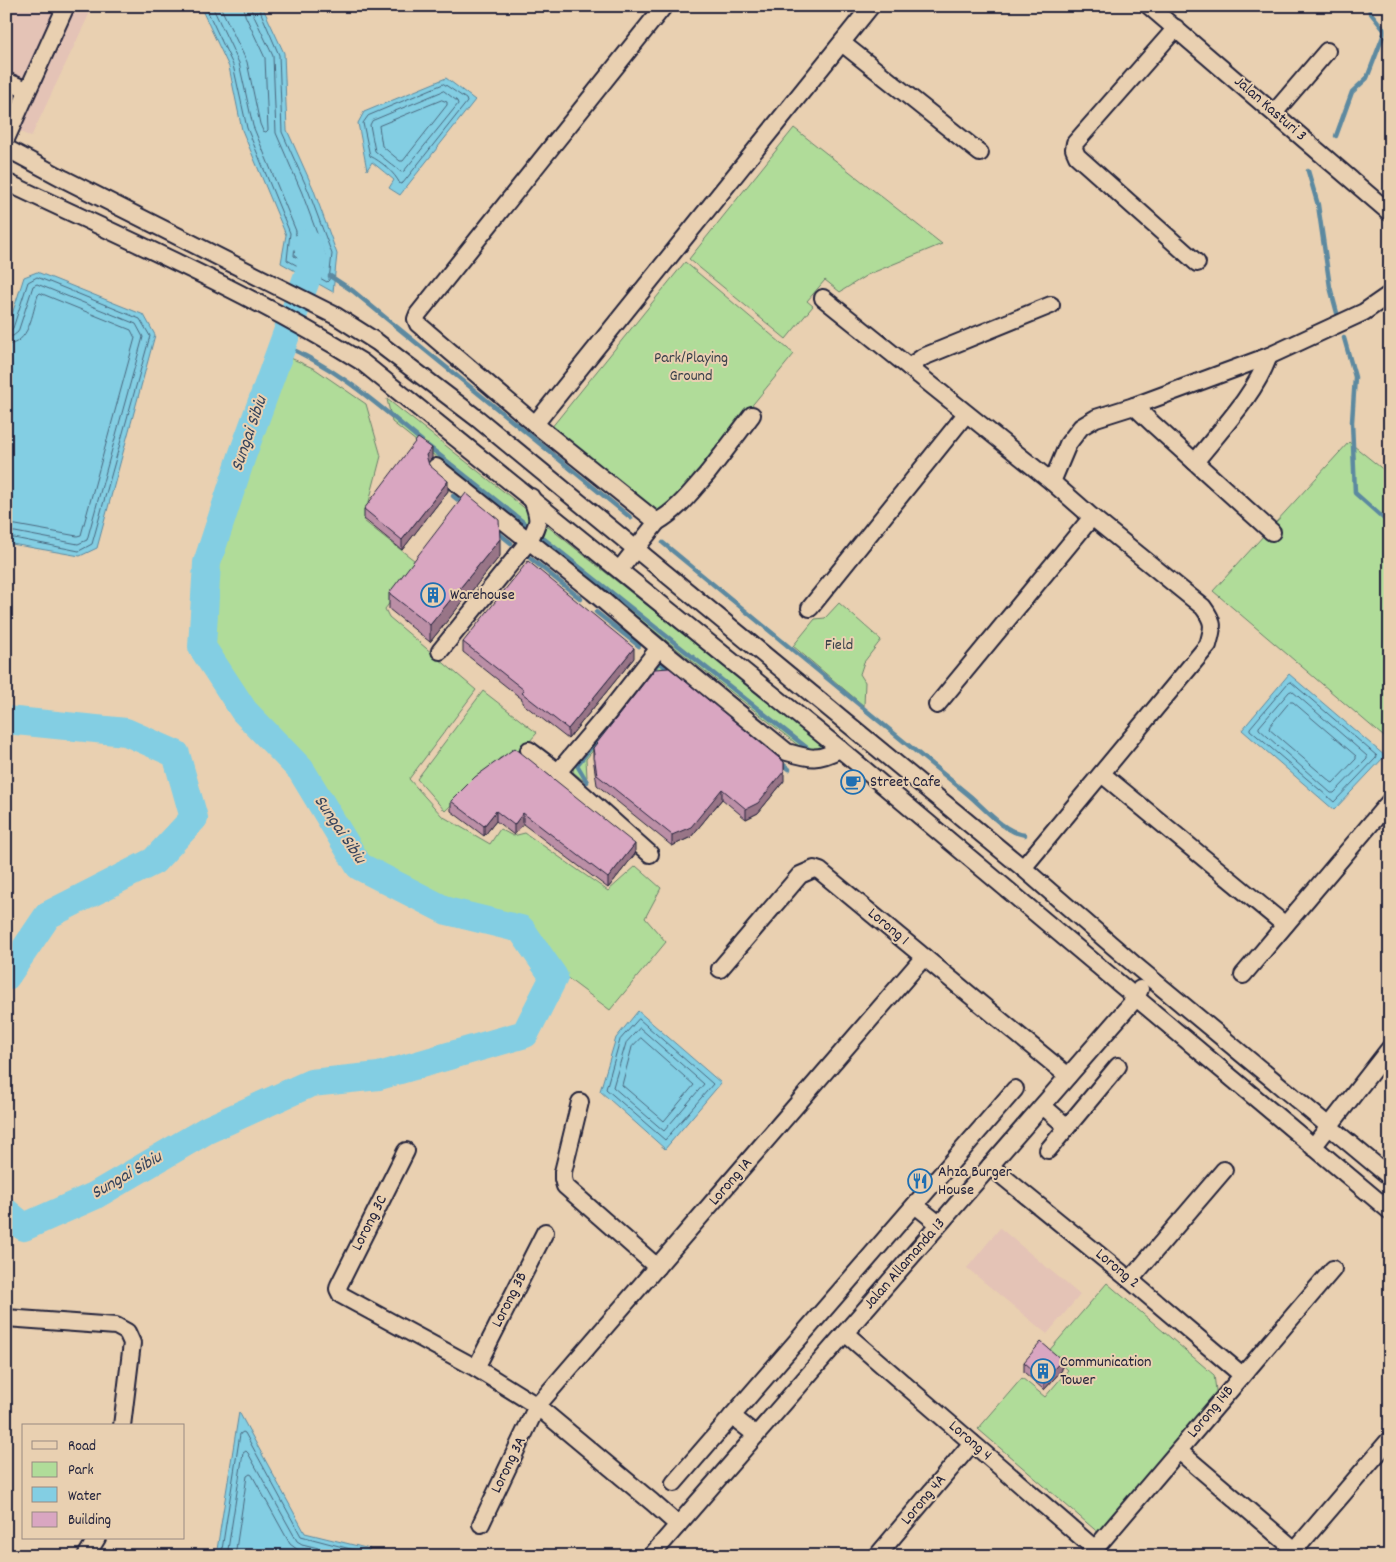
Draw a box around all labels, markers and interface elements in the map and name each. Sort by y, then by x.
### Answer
street label: Jalan Kasturi 3 [1229,71,1311,147]
park label: Park/Playing Ground [654,347,728,388]
water label: Sungai Sibiu [226,392,275,475]
building icon: Warehouse [420,582,446,608]
place label: Warehouse [450,584,515,607]
park label: Field [825,634,853,657]
cafe icon: Street Cafe [840,769,866,795]
place label: Street Cafe [870,771,941,794]
water label: Sungai Sibiu [307,791,372,870]
street label: Lorong 1 [862,903,914,951]
water label: Sungai Sibiu [87,1145,168,1206]
street label: Lorong 1A [704,1153,759,1211]
place label: Ahza Burger House [938,1161,1012,1202]
restaurant icon: Ahza Burger House [907,1168,933,1194]
street label: Lorong 3C [346,1191,394,1255]
street label: Jalan Allamanda 13 [859,1213,951,1315]
street label: Lorong 2 [1090,1244,1144,1294]
street label: Lorong 3B [486,1268,534,1332]
place label: Communication Tower [1060,1351,1152,1392]
building icon: Communication Tower [1030,1358,1056,1384]
street label: Lorong 14B [1182,1381,1240,1443]
street label: Lorong 4 [943,1415,997,1467]
legend [22,1424,185,1540]
street label: Lorong 3A [485,1432,533,1497]
text: Road [68,1436,96,1458]
text: Park [68,1460,94,1482]
street label: Lorong 4A [896,1469,952,1530]
text: Water [68,1486,102,1508]
text: Building [68,1510,111,1532]

